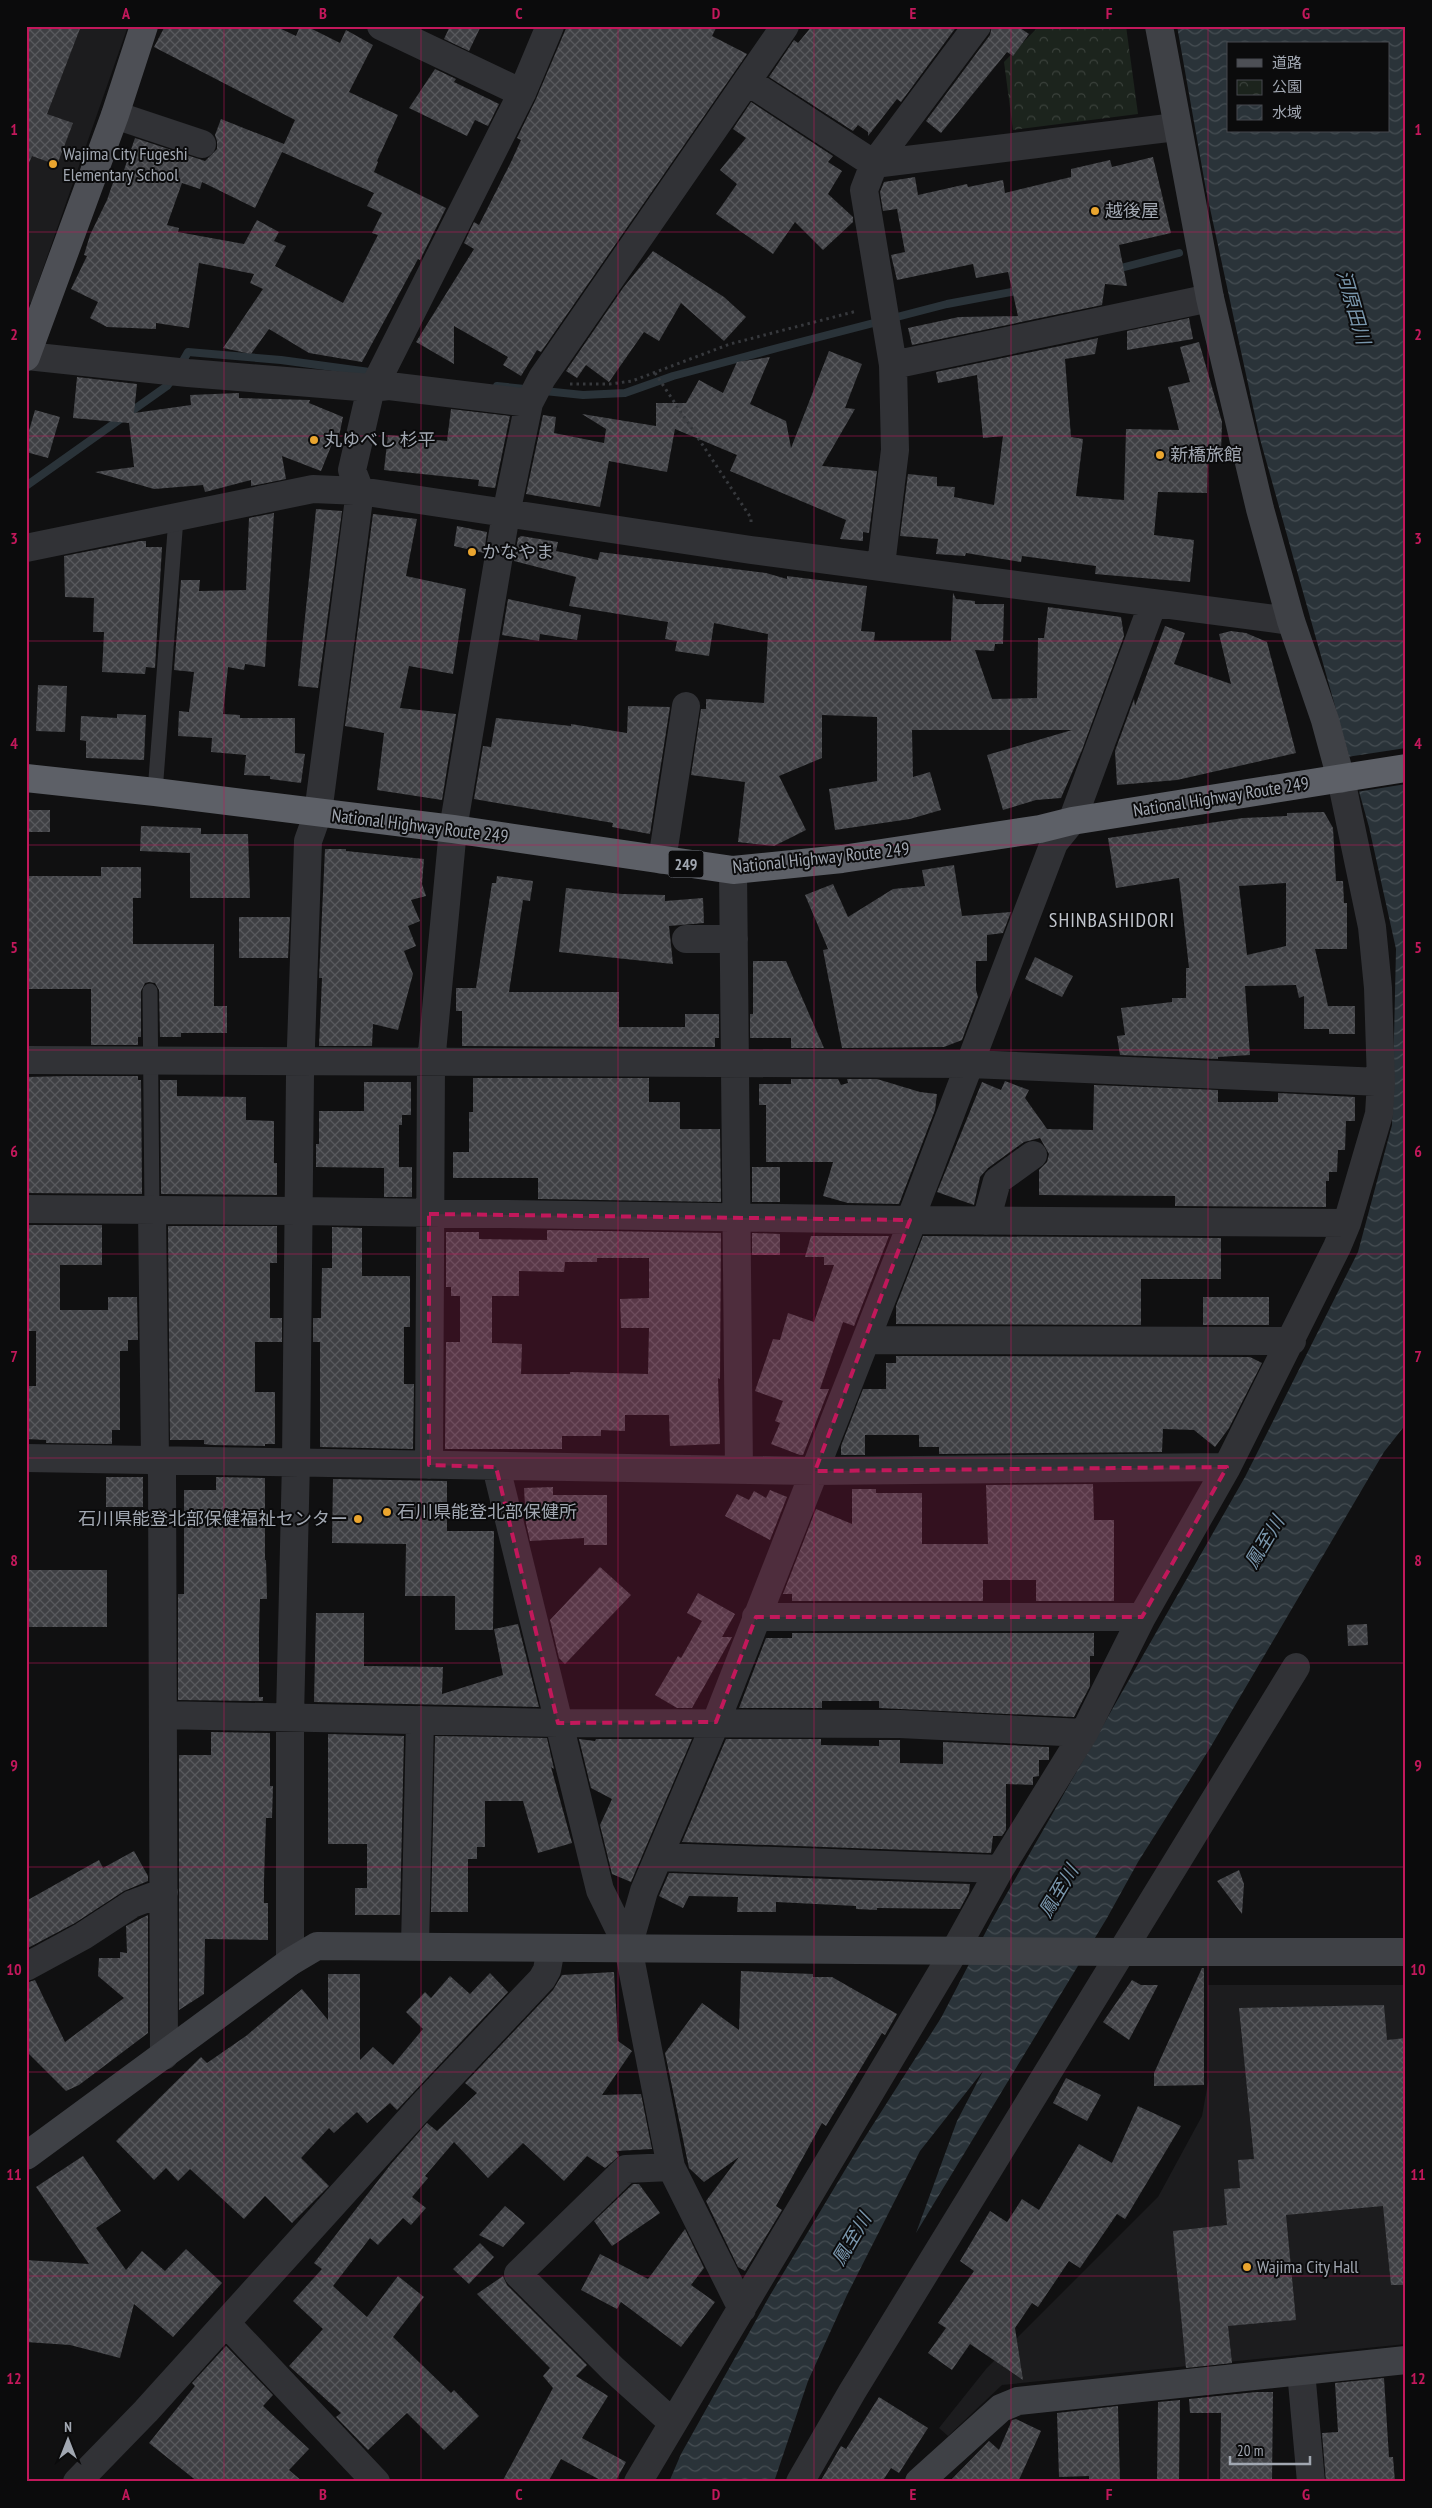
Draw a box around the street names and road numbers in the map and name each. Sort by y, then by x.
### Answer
street label: National Highway Route 249 [1131,771,1310,822]
street label: National Highway Route 249 [330,803,510,848]
street label: National Highway Route 249 [731,837,910,878]
road number: 249 [668,851,704,878]

